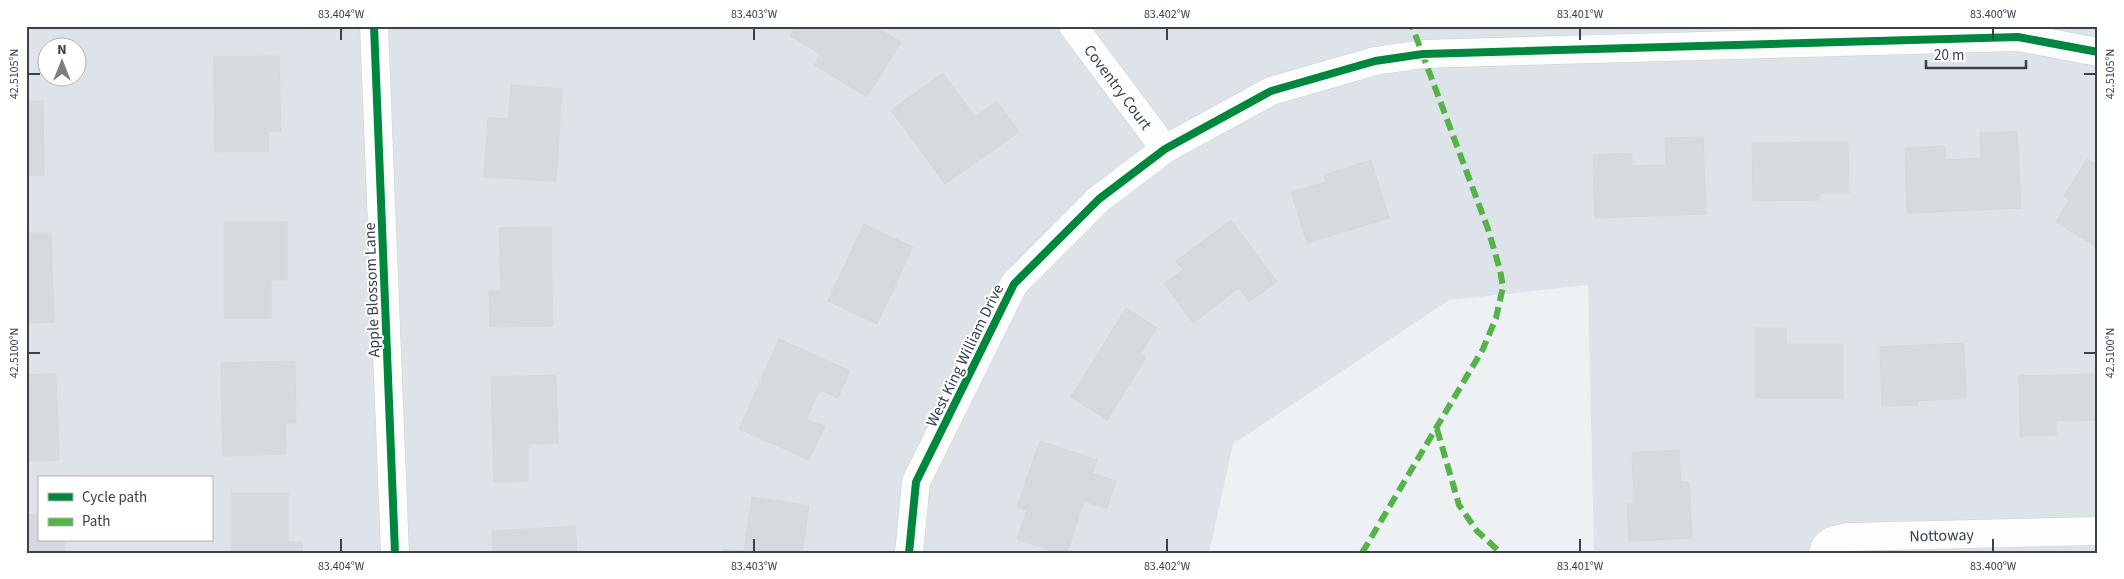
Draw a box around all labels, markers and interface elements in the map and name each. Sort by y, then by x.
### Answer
text: 83.404°W [318,6,365,23]
text: 83.403°W [731,6,778,23]
text: 83.402°W [1144,6,1191,23]
text: 83.401°W [1557,6,1604,23]
text: 83.400°W [1970,6,2017,23]
north arrow [38,38,88,88]
scale bar [1926,38,2026,70]
text: N [57,40,67,60]
street label: Coventry Court [1079,40,1157,135]
text: 20 m [1934,45,1964,66]
text: 42.5105°N [6,49,23,99]
text: 42.5105°N [2102,49,2119,99]
street label: Apple Blossom Lane [359,222,385,358]
street label: West King William Drive [921,280,1009,431]
text: 42.5100°N [6,328,23,378]
text: 42.5100°N [2102,328,2119,378]
legend [38,476,212,542]
text: Cycle path [82,487,147,508]
text: Path [82,511,110,532]
street label: Nottoway [1909,524,1975,548]
text: 83.404°W [318,558,365,575]
text: 83.403°W [731,558,778,575]
text: 83.402°W [1144,558,1191,575]
text: 83.401°W [1557,558,1604,575]
text: 83.400°W [1970,558,2017,575]

